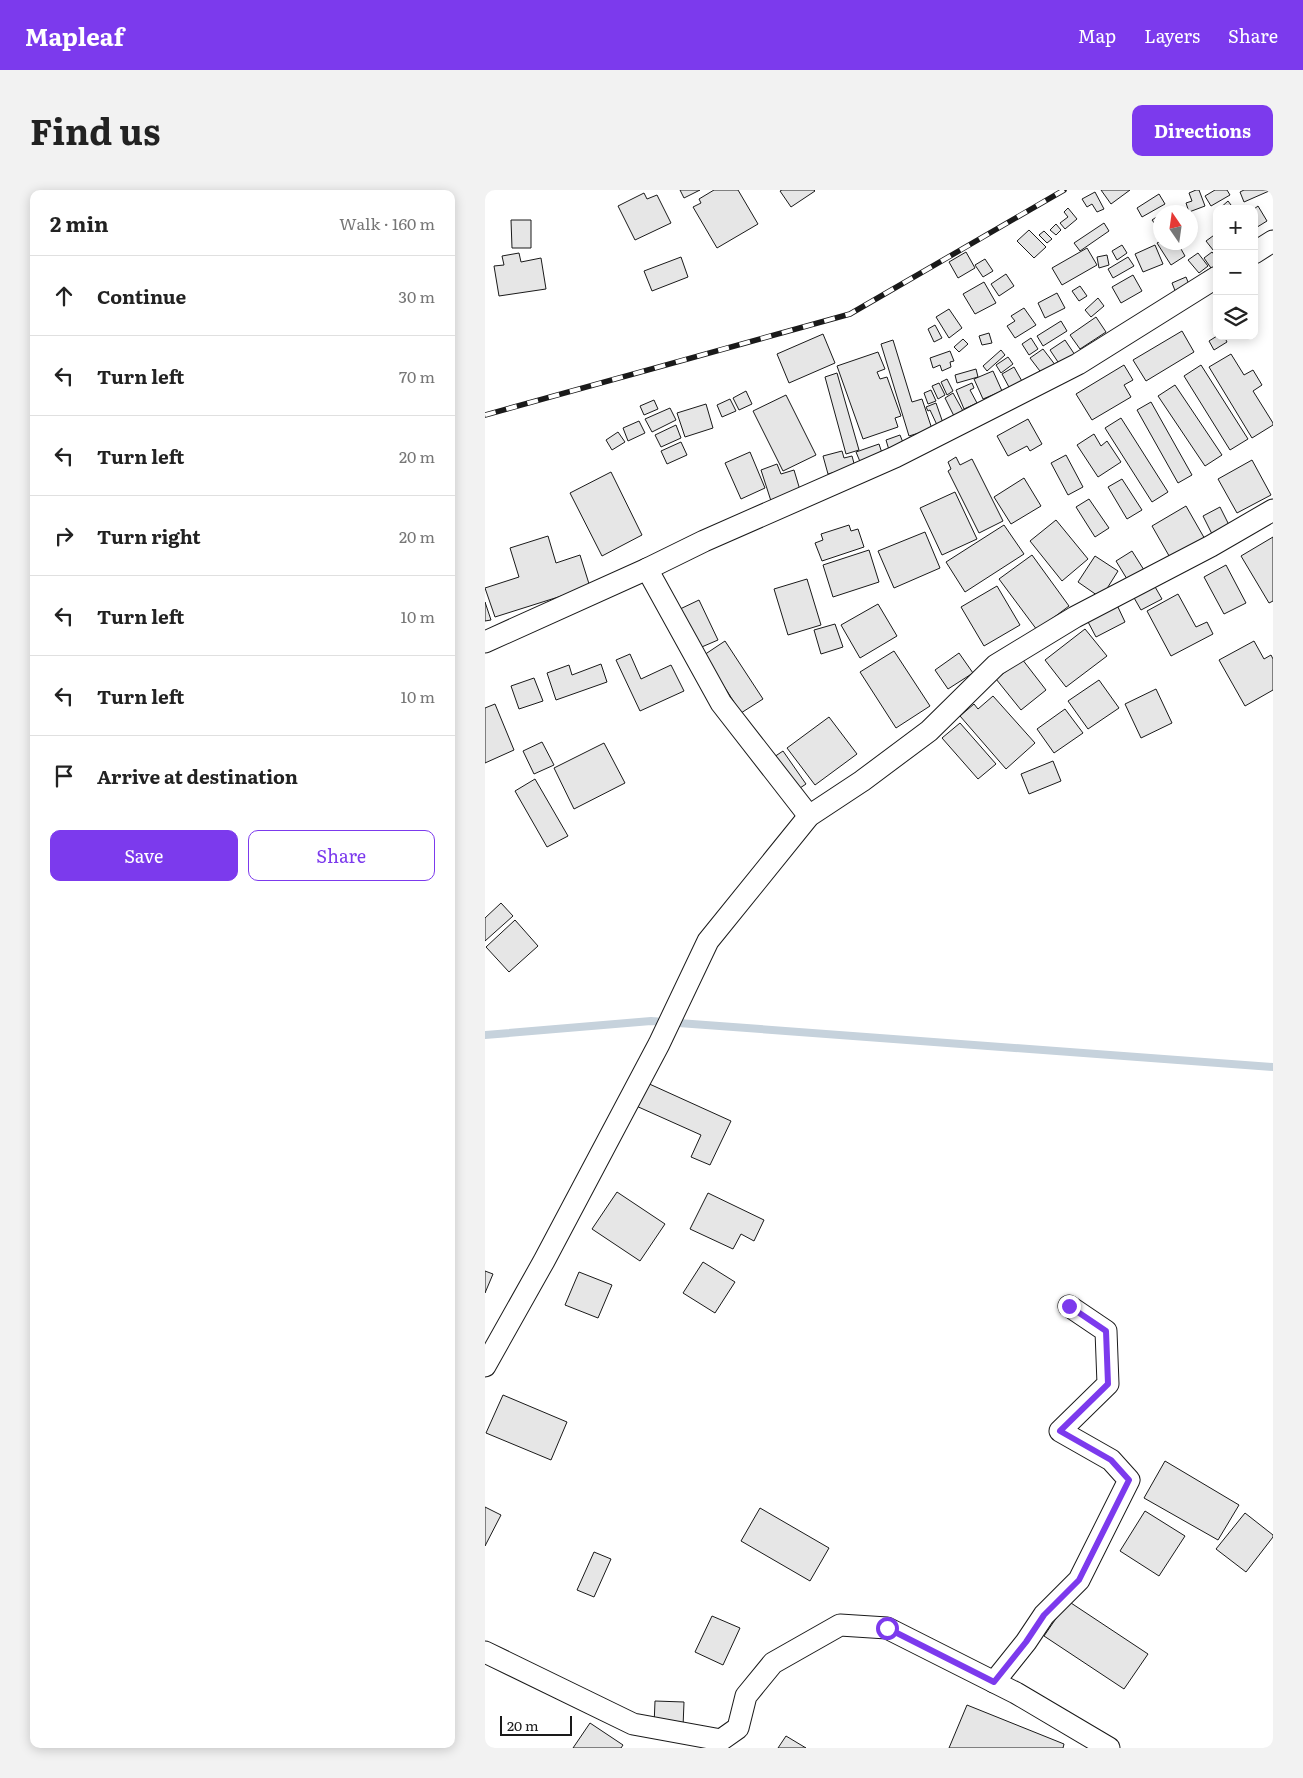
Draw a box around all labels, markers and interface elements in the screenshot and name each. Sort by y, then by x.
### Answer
text: Mapleaf [25,18,124,53]
text: Map [1078,22,1116,49]
text: Layers [1144,22,1200,49]
text: Share [1228,22,1278,49]
text: Find us [30,104,160,156]
button: Directions [1132,105,1273,156]
north arrow [1153,205,1198,250]
map controls [1213,205,1258,340]
button: + [1213,205,1258,250]
text: 2 min [50,207,109,238]
text: Walk · 160 m [339,211,435,235]
button: − [1213,250,1258,295]
icon: ahead [50,282,78,310]
text: Continue [97,282,186,310]
text: 30 m [398,284,435,308]
button: layers [1213,295,1258,340]
icon: left [50,362,78,390]
text: Turn left [97,362,184,390]
text: 70 m [399,364,435,388]
icon: left [50,442,78,470]
text: Turn left [97,442,184,470]
text: 20 m [399,444,435,468]
icon: right [50,522,78,550]
text: Turn right [97,522,201,550]
text: 20 m [399,524,435,548]
icon: left [50,602,78,630]
text: Turn left [97,602,184,630]
text: 10 m [401,604,435,628]
icon: left [50,682,78,710]
text: Turn left [97,682,184,710]
text: 10 m [401,684,435,708]
icon: arrive [50,762,78,790]
text: Arrive at destination [97,762,298,790]
button: Save [50,830,238,881]
button: Share [248,830,435,881]
route end [1058,1295,1081,1318]
route start [876,1617,899,1640]
scale bar [500,1713,573,1736]
text: 20 m [507,1715,539,1735]

